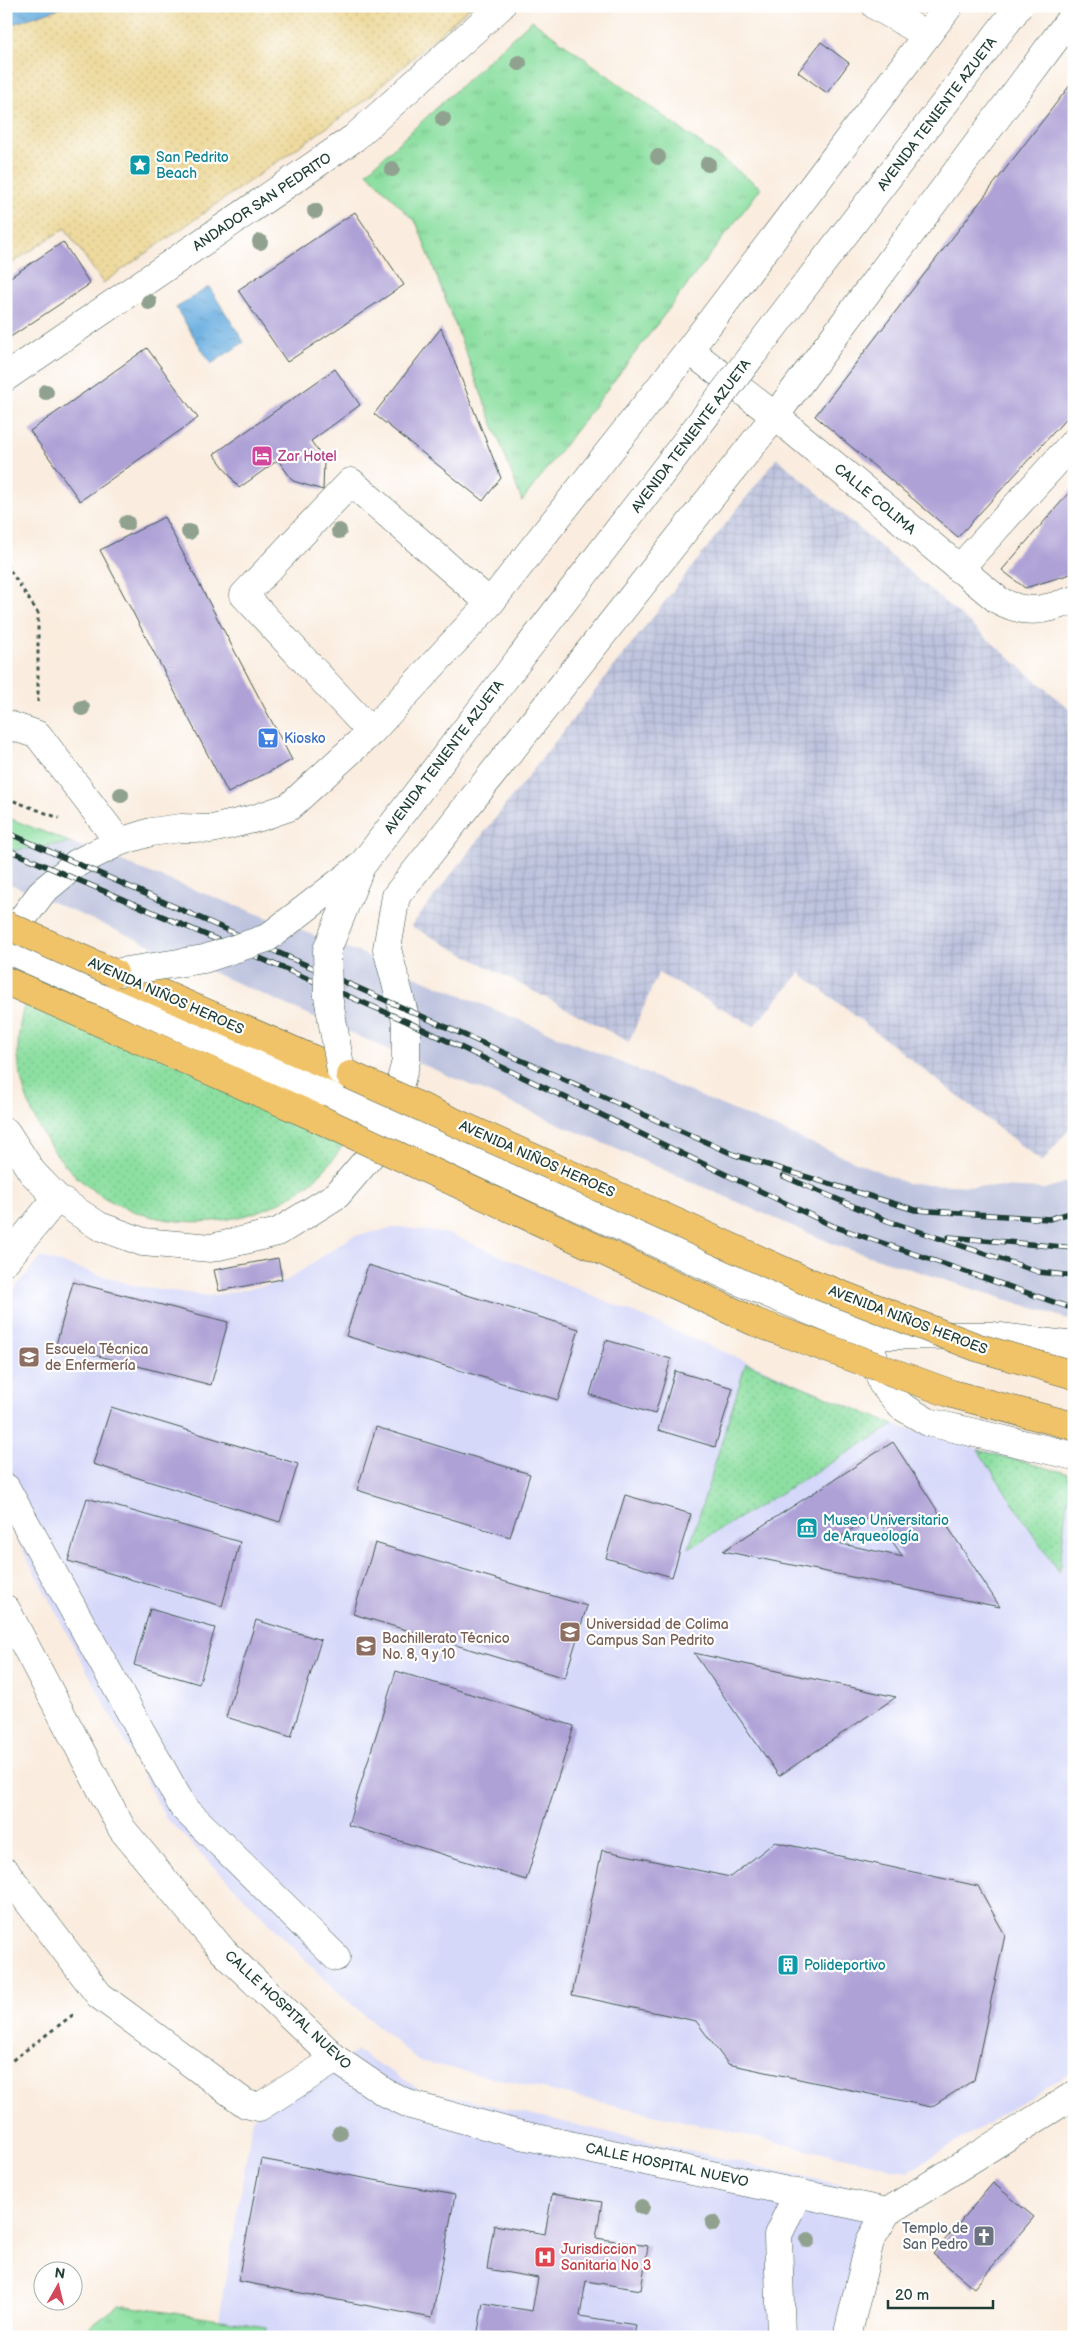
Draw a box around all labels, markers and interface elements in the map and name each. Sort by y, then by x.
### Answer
street label: AVENIDA TENIENTE AZUETA [874,34,1001,194]
place label: San Pedrito Beach [156,149,229,182]
street label: ANDADOR SAN PEDRITO [189,149,335,255]
place icon: San Pedrito Beach [128,153,152,177]
street label: AVENIDA TENIENTE AZUETA [628,356,755,516]
hotel icon: Zar Hotel [250,444,274,468]
place label: Zar Hotel [277,448,337,465]
street label: CALLE COLIMA [831,460,920,538]
street label: AVENIDA TENIENTE AZUETA [381,677,508,837]
supermarket icon: Kiosko [256,726,280,750]
place label: Kiosko [284,730,326,747]
street label: AVENIDA NIÑOS HEROES [86,953,247,1038]
street label: AVENIDA NIÑOS HEROES [457,1116,618,1201]
street label: AVENIDA NIÑOS HEROES [826,1281,990,1358]
place label: Escuela Técnica de Enfermería [45,1341,148,1374]
school or university icon: Escuela Técnica de Enfermería [17,1345,41,1369]
place label: Museo Universitario de Arqueología [823,1512,949,1545]
museum icon: Museo Universitario de Arqueología [795,1516,819,1540]
place label: Universidad de Colima Campus San Pedrito [586,1616,729,1649]
school or university icon: Universidad de Colima Campus San Pedrito [558,1620,582,1644]
place label: Bachillerato Técnico No. 8, 9 y 10 [382,1630,510,1663]
school or university icon: Bachillerato Técnico No. 8, 9 y 10 [354,1634,378,1658]
street label: CALLE HOSPITAL NUEVO [221,1947,355,2073]
building icon: Polideportivo [776,1953,800,1977]
place label: Polideportivo [804,1957,886,1974]
street label: CALLE HOSPITAL NUEVO [584,2139,750,2191]
place label: Templo de San Pedro [902,2220,968,2253]
church icon: Templo de San Pedro [972,2224,996,2248]
place label: Jurisdiccion Sanitaria No 3 [561,2241,651,2274]
hospital icon: Jurisdiccion Sanitaria No 3 [533,2245,557,2269]
north arrow [32,2260,82,2310]
text: N [53,2264,66,2283]
scale bar [888,2278,992,2310]
text: 20 m [895,2286,929,2305]

